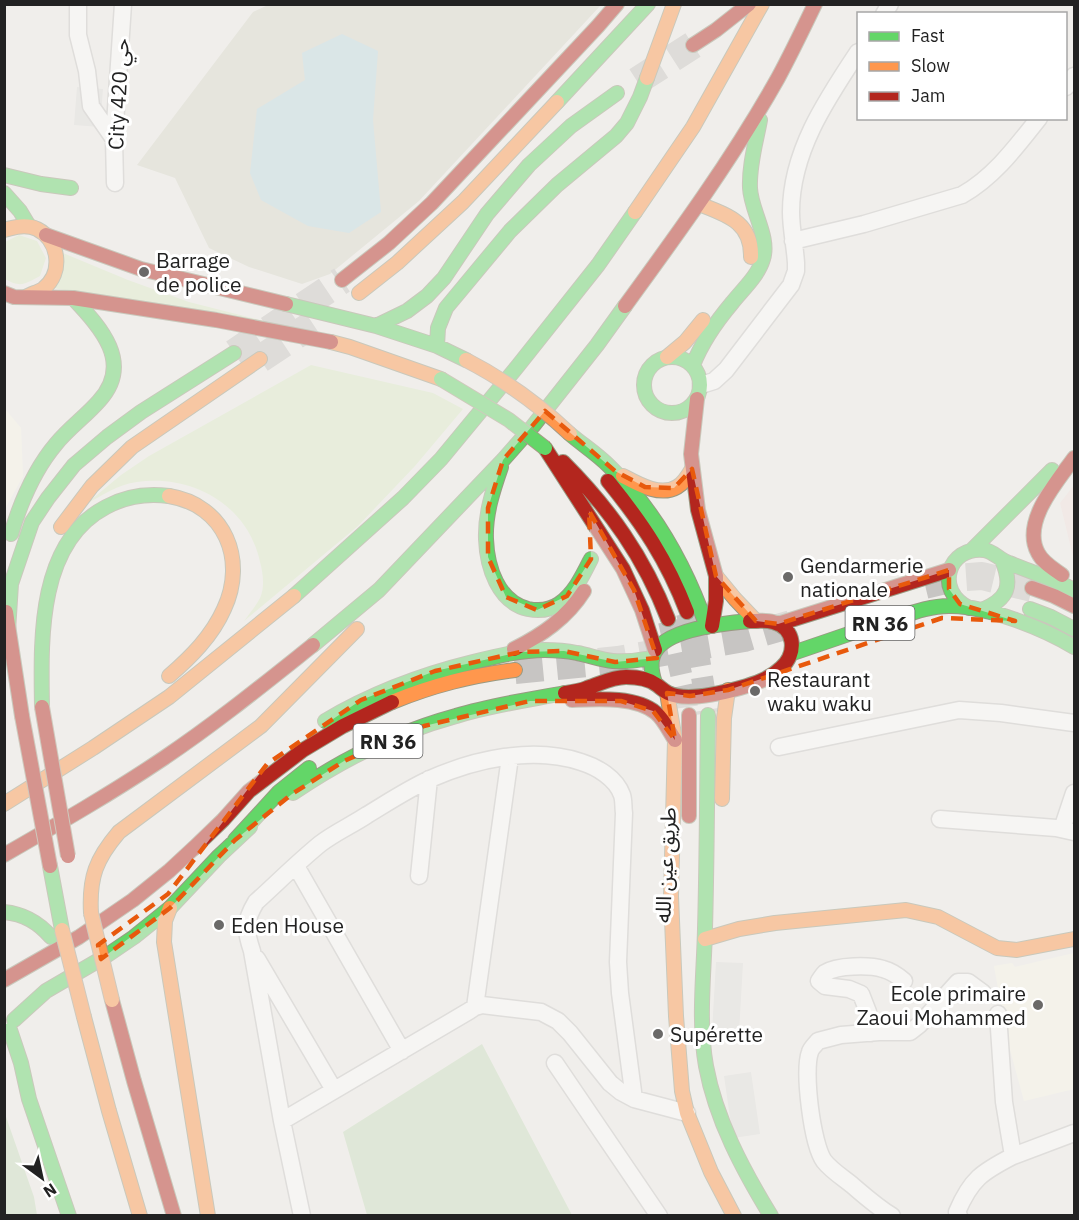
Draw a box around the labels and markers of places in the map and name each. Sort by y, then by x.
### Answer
place label: Barrage de police [156,246,242,298]
marker: Barrage de police [137,265,151,279]
place label: Gendarmerie nationale [800,551,924,603]
marker: Gendarmerie nationale [781,570,795,584]
place label: Restaurant waku waku [767,665,872,717]
marker: Restaurant waku waku [748,684,762,698]
place label: Eden House [231,911,344,939]
marker: Eden House [212,918,226,932]
place label: Ecole primaire Zaoui Mohammed [856,979,1026,1031]
marker: Ecole primaire Zaoui Mohammed [1031,998,1045,1012]
place label: Supérette [670,1020,763,1048]
marker: Supérette [651,1027,665,1041]

